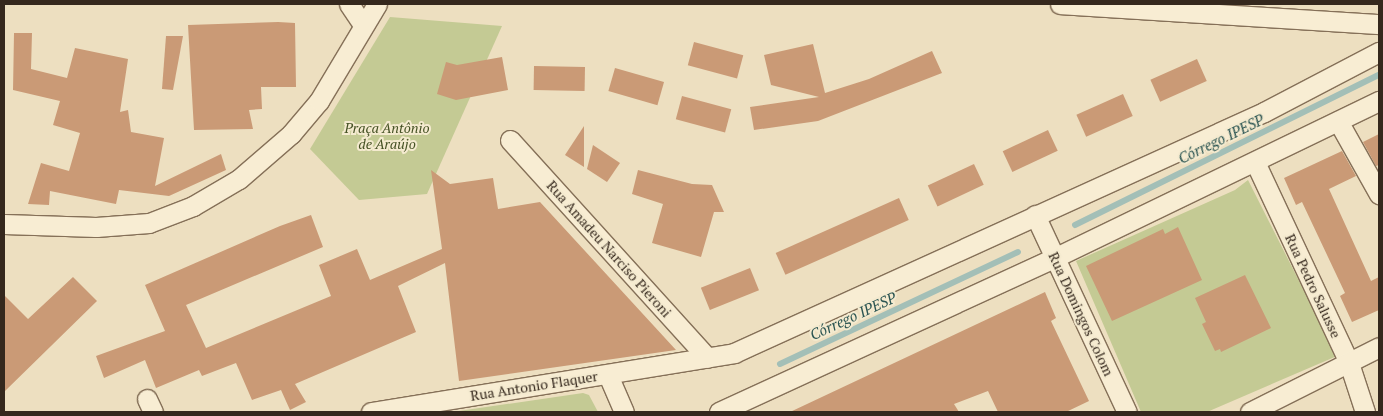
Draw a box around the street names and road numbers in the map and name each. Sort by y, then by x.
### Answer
street label: Rua Amadeu Narciso Pieroni [543,177,675,321]
street label: Rua Pedro Salusse [1282,231,1344,341]
street label: Rua Domingos Colom [1045,249,1117,379]
street label: Rua Antonio Flaquer [469,368,599,404]

